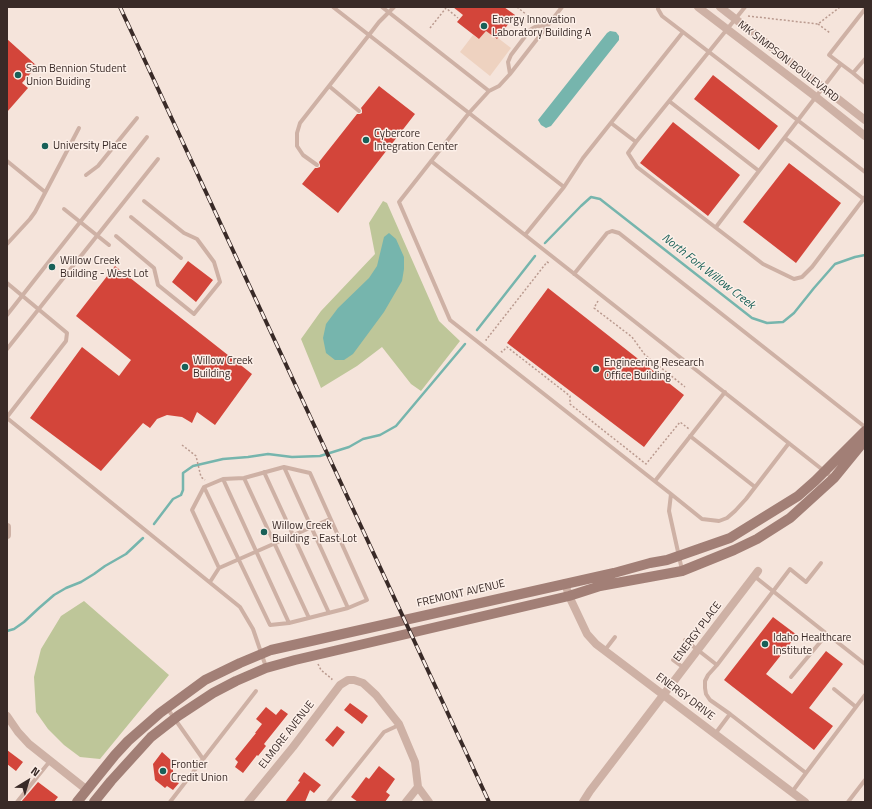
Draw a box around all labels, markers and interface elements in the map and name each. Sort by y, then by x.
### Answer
place label: Energy Innovation Laboratory Building A [492,13,591,39]
street label: MK SIMPSON BOULEVARD [735,18,841,106]
marker: Energy Innovation Laboratory Building A [479,21,489,31]
place label: Sam Bennion Student Union Buiding [26,62,126,88]
marker: Sam Bennion Student Union Buiding [13,70,23,80]
place label: Cybercore Integration Center [374,127,458,153]
marker: Cybercore Integration Center [361,135,371,145]
place label: University Place [53,139,127,153]
marker: University Place [40,141,50,151]
water label: North Fork Willow Creek [659,231,757,313]
place label: Willow Creek Building - West Lot [60,254,148,280]
marker: Willow Creek Building - West Lot [47,262,57,272]
place label: Willow Creek Building [193,354,253,380]
place label: Engineering Research Office Building [604,356,704,382]
marker: Willow Creek Building [180,362,190,372]
marker: Engineering Research Office Building [591,364,601,374]
place label: Willow Creek Building - East Lot [272,519,357,545]
marker: Willow Creek Building - East Lot [259,527,269,537]
street label: FREMONT AVENUE [416,577,506,611]
street label: ENERGY PLACE [671,599,725,665]
place label: Idaho Healthcare Institute [773,631,851,657]
marker: Idaho Healthcare Institute [760,639,770,649]
street label: ENERGY DRIVE [653,671,717,723]
street label: ELMORE AVENUE [256,698,318,772]
place label: Frontier Credit Union [171,758,228,784]
north arrow [8,761,48,801]
text: N [27,763,43,780]
marker: Frontier Credit Union [158,766,168,776]

